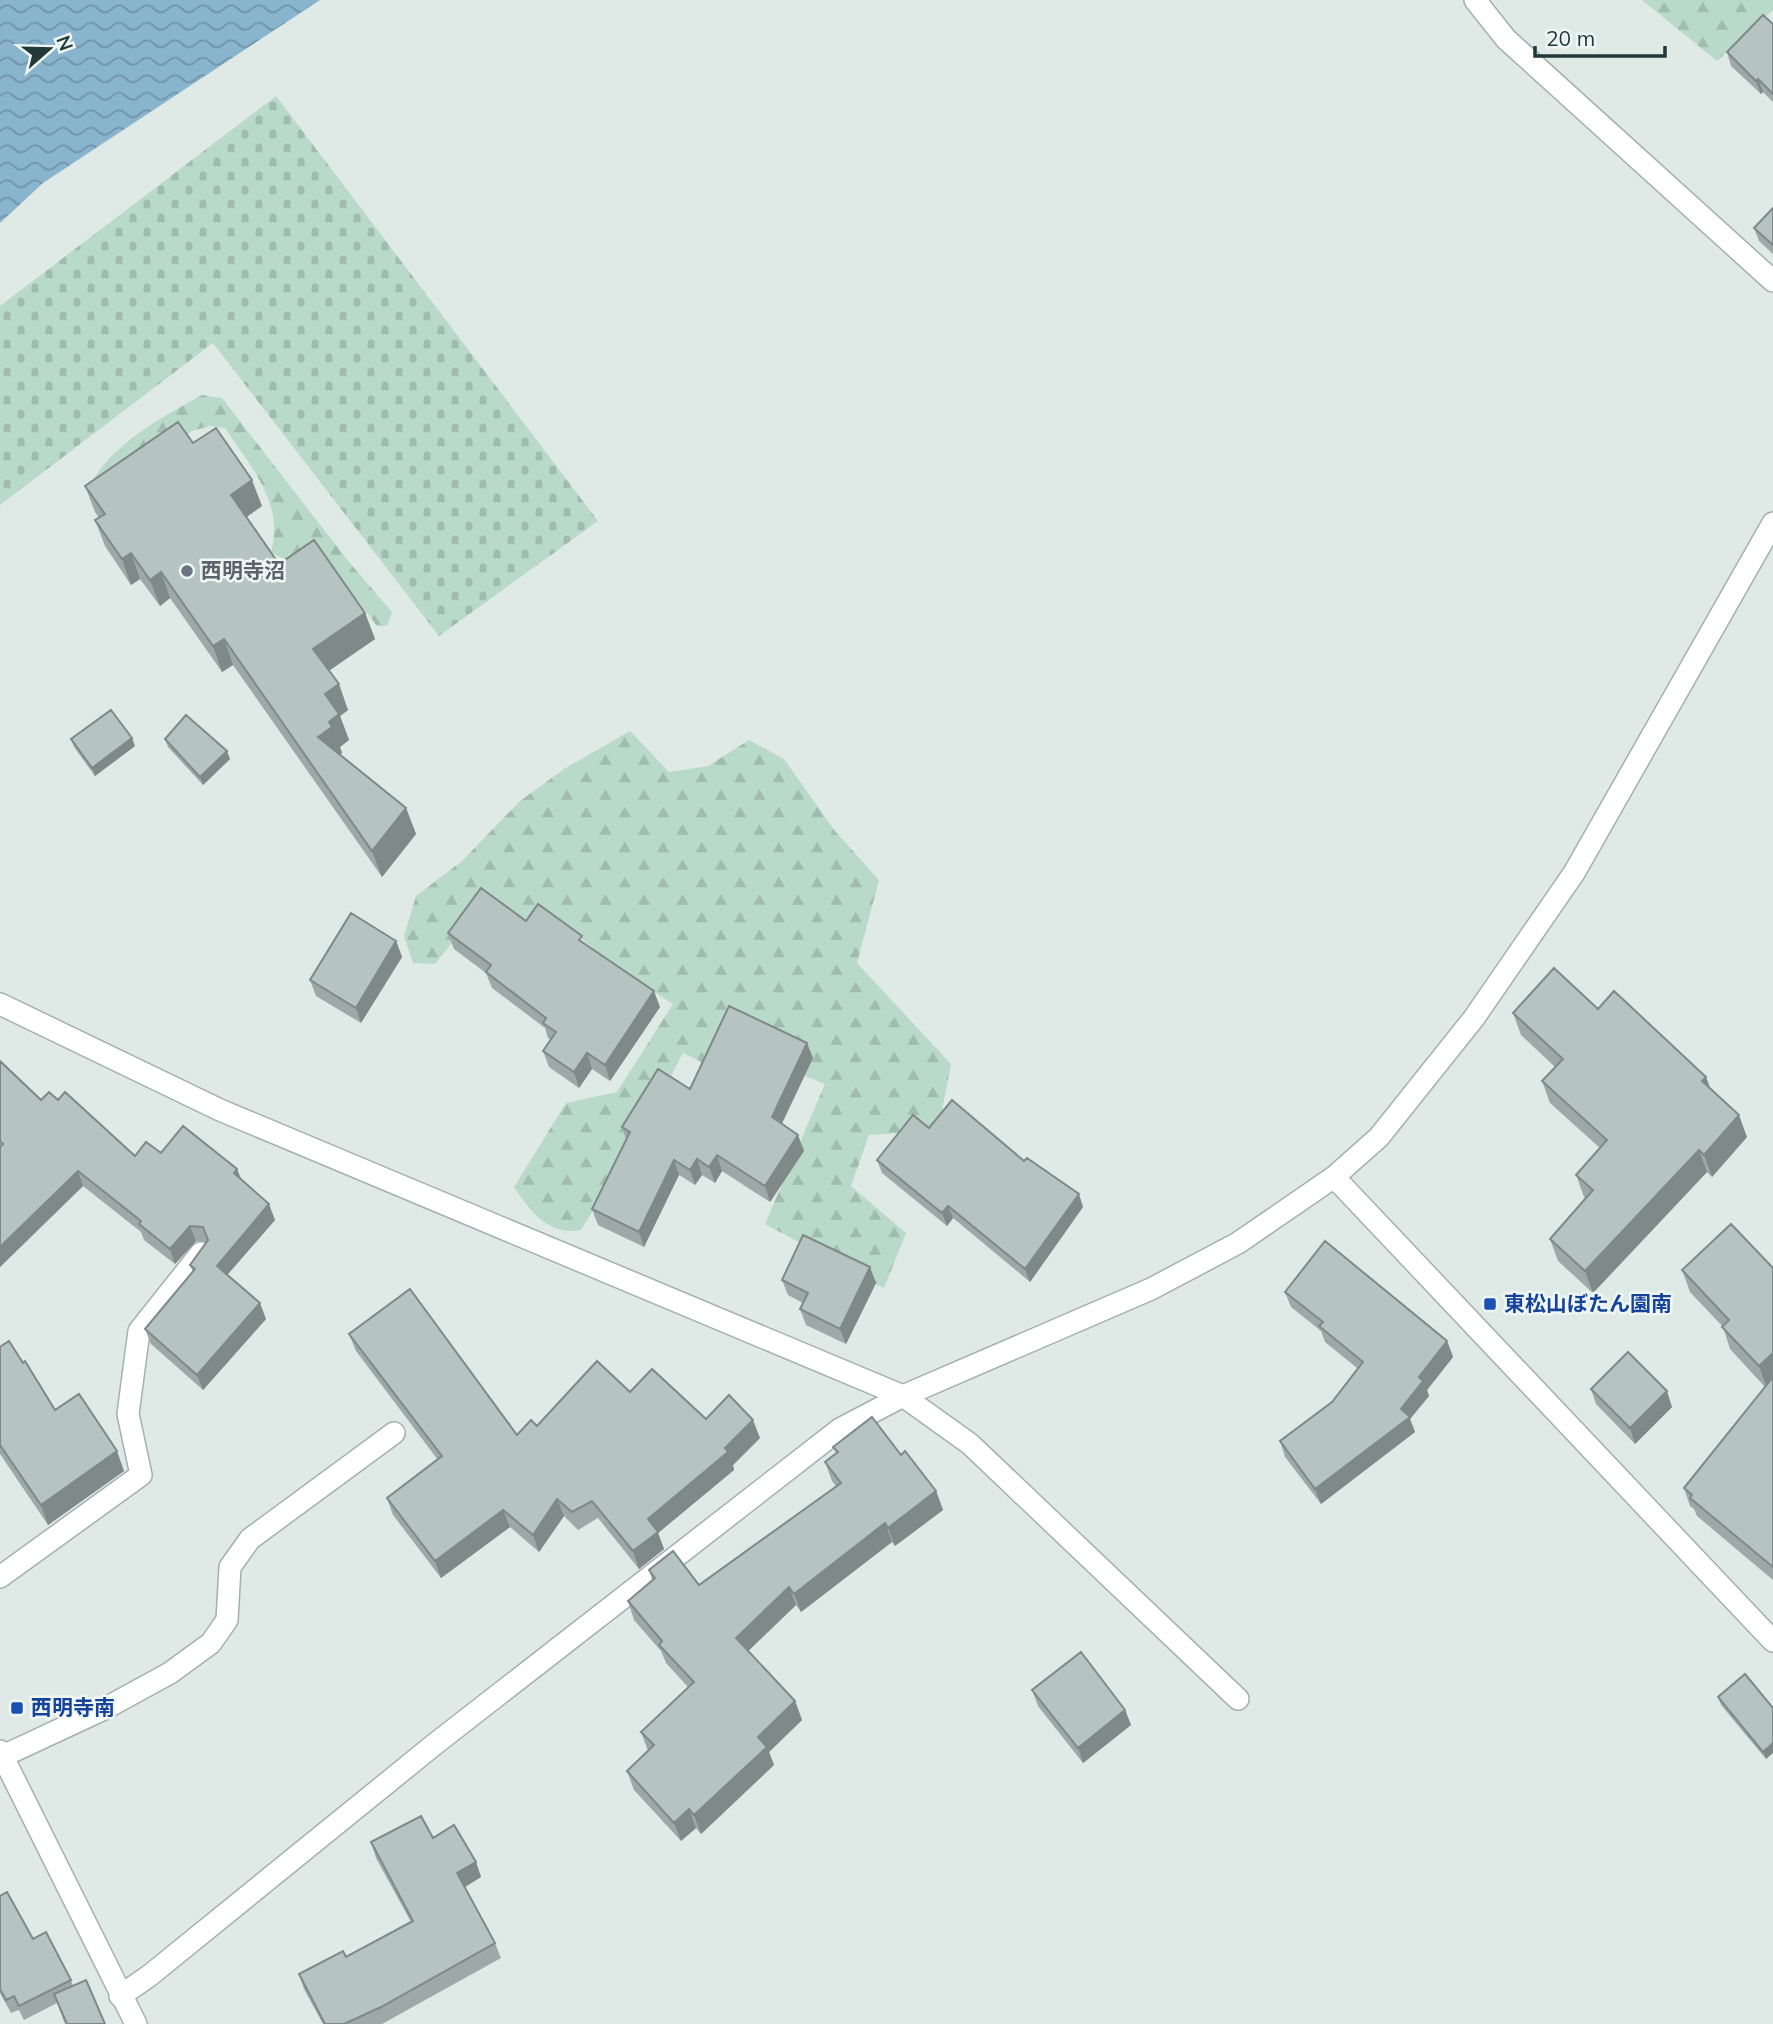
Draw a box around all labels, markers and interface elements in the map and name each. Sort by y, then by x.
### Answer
north arrow [14,14,84,84]
scale bar [1535,14,1664,58]
text: 20 m [1546,25,1595,51]
text: N [51,32,79,54]
place label: 西明寺沼 [201,557,285,583]
marker: 西明寺沼 [179,563,195,579]
place label: 東松山ぼたん園南 [1504,1290,1672,1316]
marker: 東松山ぼたん園南 [1482,1296,1498,1312]
place label: 西明寺南 [31,1694,115,1720]
marker: 西明寺南 [9,1700,25,1716]

